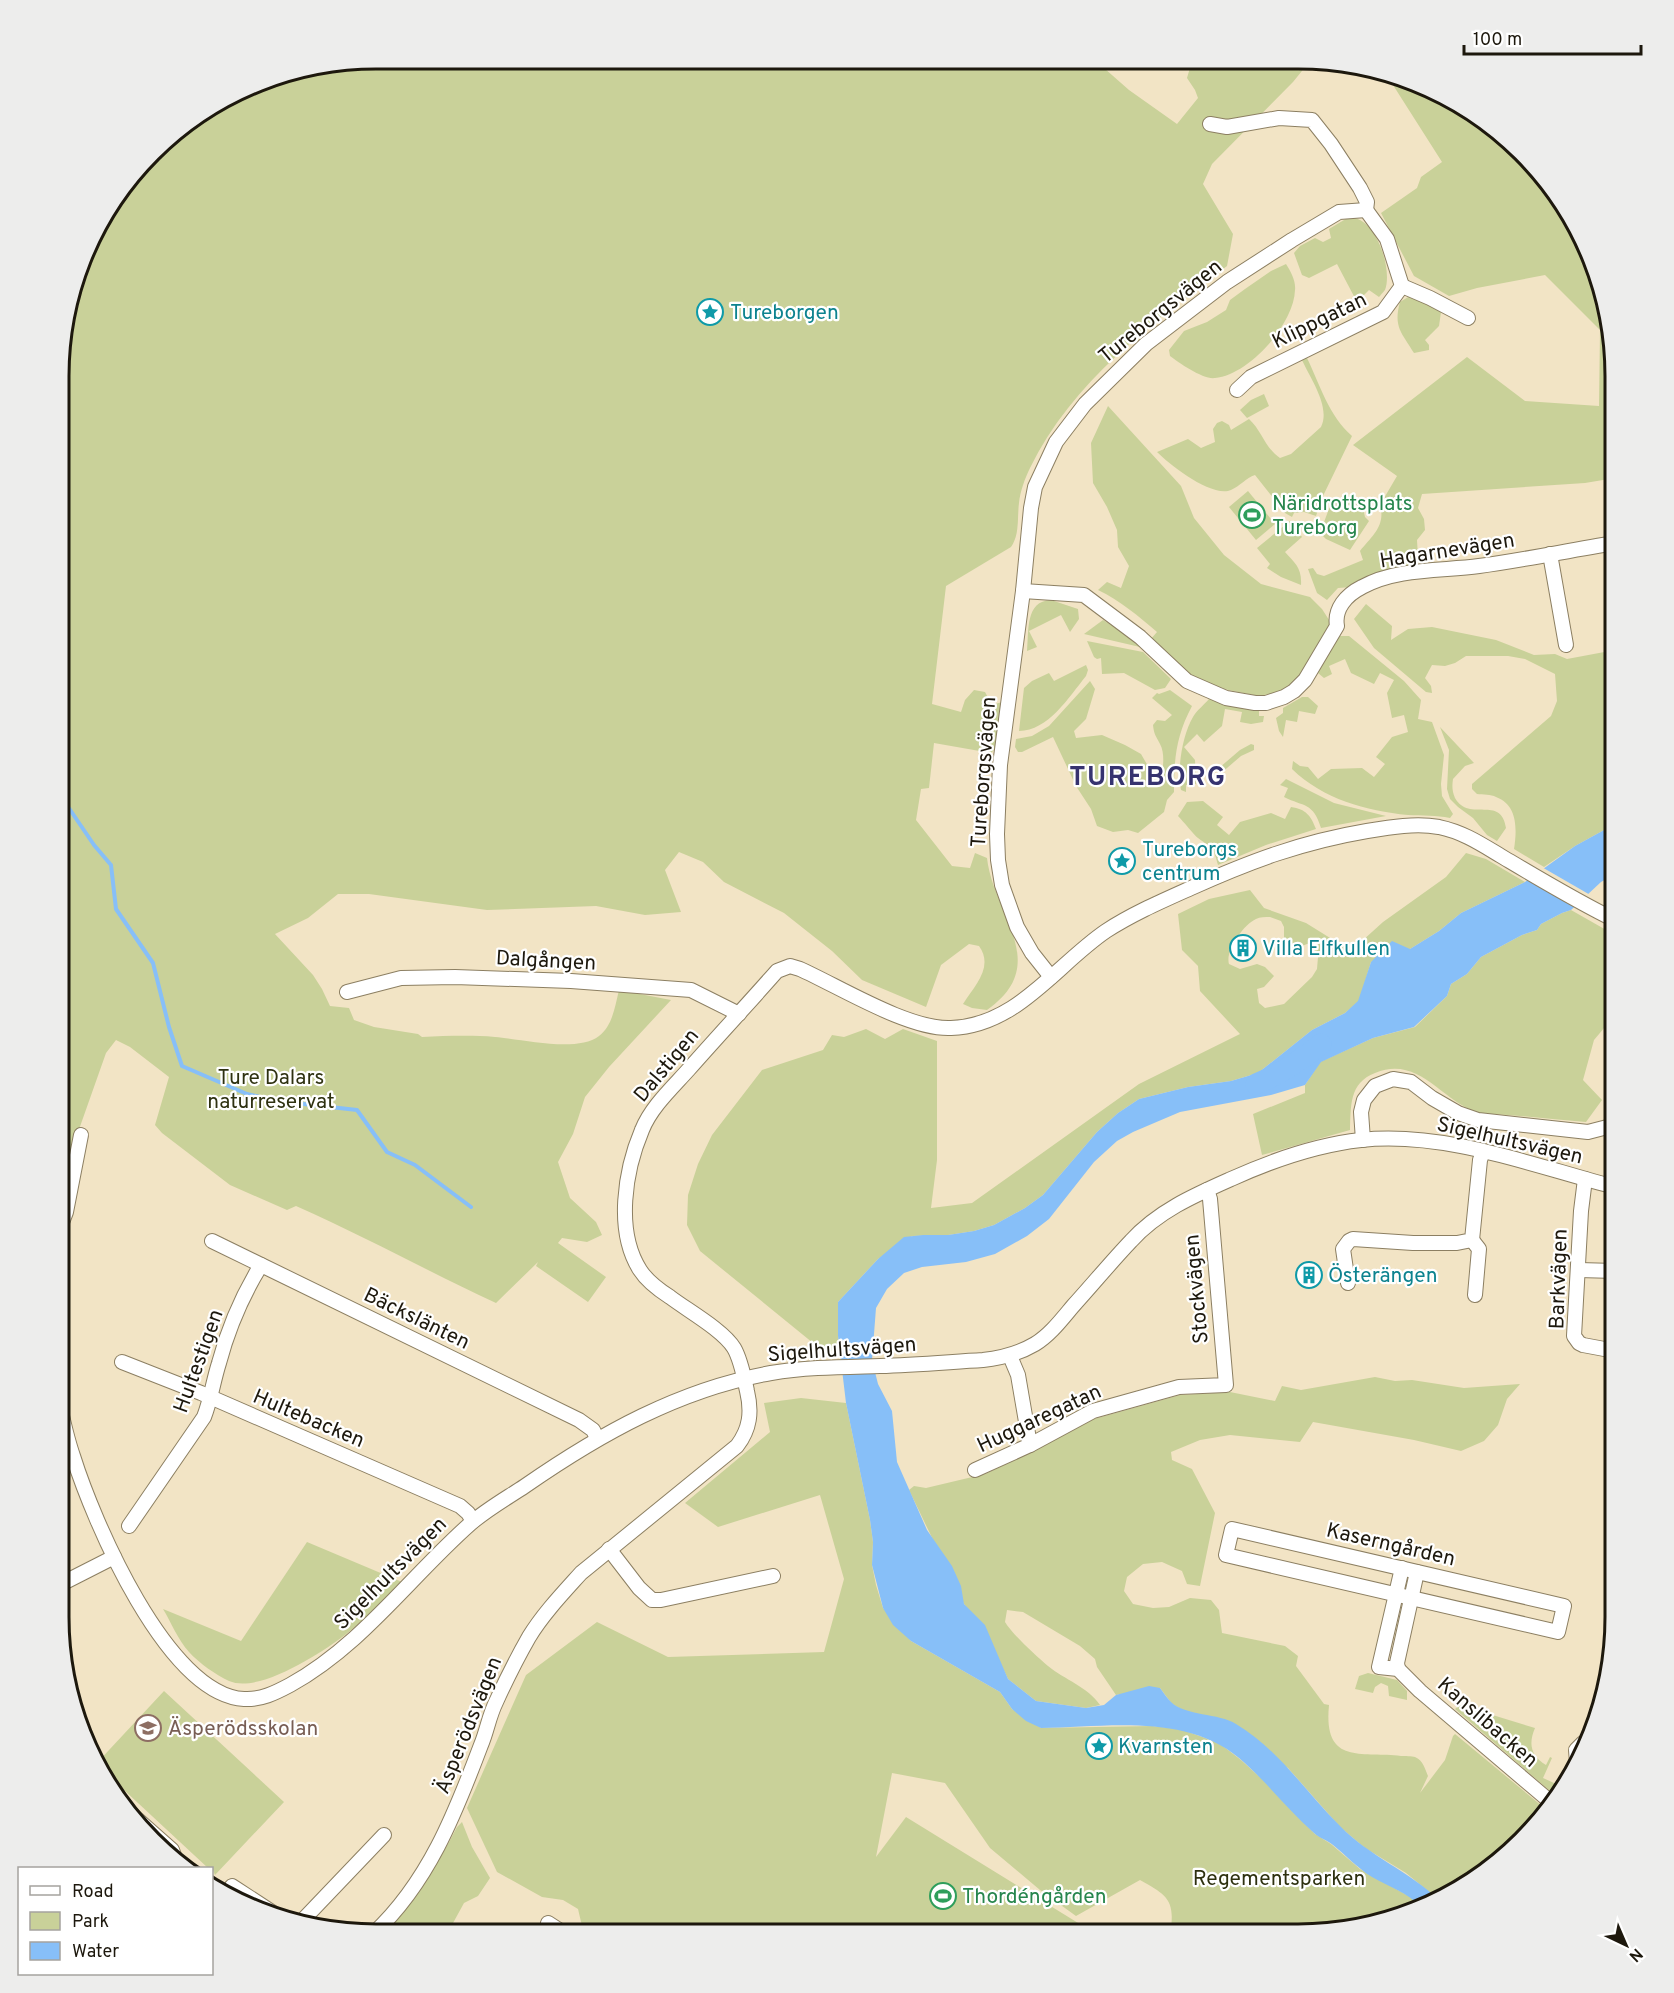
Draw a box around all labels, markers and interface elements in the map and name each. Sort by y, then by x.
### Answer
scale bar [1464,18,1641,56]
text: 100 m [1473,29,1522,52]
street label: Tureborgsvägen [1094,254,1228,370]
street label: Klippgatan [1268,287,1372,356]
place icon: Tureborgen [695,297,725,327]
place label: Tureborgen [730,300,839,327]
place label: Näridrottsplats Tureborg [1272,491,1413,542]
sports icon: Näridrottsplats Tureborg [1237,500,1267,530]
street label: Hagarnevägen [1378,527,1517,575]
street label: Tureborgsvägen [966,696,1003,849]
district label: TUREBORG [1069,761,1227,795]
place label: Tureborgs centrum [1142,837,1237,888]
place icon: Tureborgs centrum [1107,846,1137,876]
building icon: Villa Elfkullen [1228,933,1258,963]
place label: Villa Elfkullen [1262,936,1390,963]
street label: Dalgången [495,945,597,978]
street label: Dalstigen [629,1024,706,1108]
park label: Ture Dalars naturreservat [207,1065,335,1116]
street label: Sigelhultsvägen [1434,1112,1585,1171]
street label: Barkvägen [1544,1228,1575,1330]
street label: Stockvägen [1179,1233,1216,1345]
building icon: Österängen [1294,1260,1324,1290]
place label: Österängen [1328,1263,1438,1290]
street label: Bäckslänten [359,1282,474,1357]
street label: Hultestigen [168,1306,231,1417]
street label: Sigelhultsvägen [767,1332,917,1369]
street label: Huggaregatan [973,1379,1106,1460]
street label: Hultebacken [248,1384,368,1455]
street label: Sigelhultsvägen [329,1512,453,1636]
street label: Kaserngården [1324,1518,1458,1573]
street label: Äsperödsvägen [430,1653,509,1798]
street label: Kanslibacken [1431,1672,1543,1774]
school or university icon: Äsperödsskolan [133,1713,163,1743]
place label: Äsperödsskolan [168,1716,318,1743]
place icon: Kvarnsten [1084,1731,1114,1761]
place label: Kvarnsten [1118,1734,1213,1761]
park label: Regementsparken [1193,1866,1365,1893]
legend [18,1867,213,1975]
text: Road [72,1881,114,1904]
sports icon: Thordéngården [928,1881,958,1911]
place label: Thordéngården [962,1884,1107,1911]
text: Park [72,1911,109,1934]
north arrow [1596,1915,1656,1975]
text: Water [72,1941,119,1964]
text: N [1624,1943,1646,1966]

